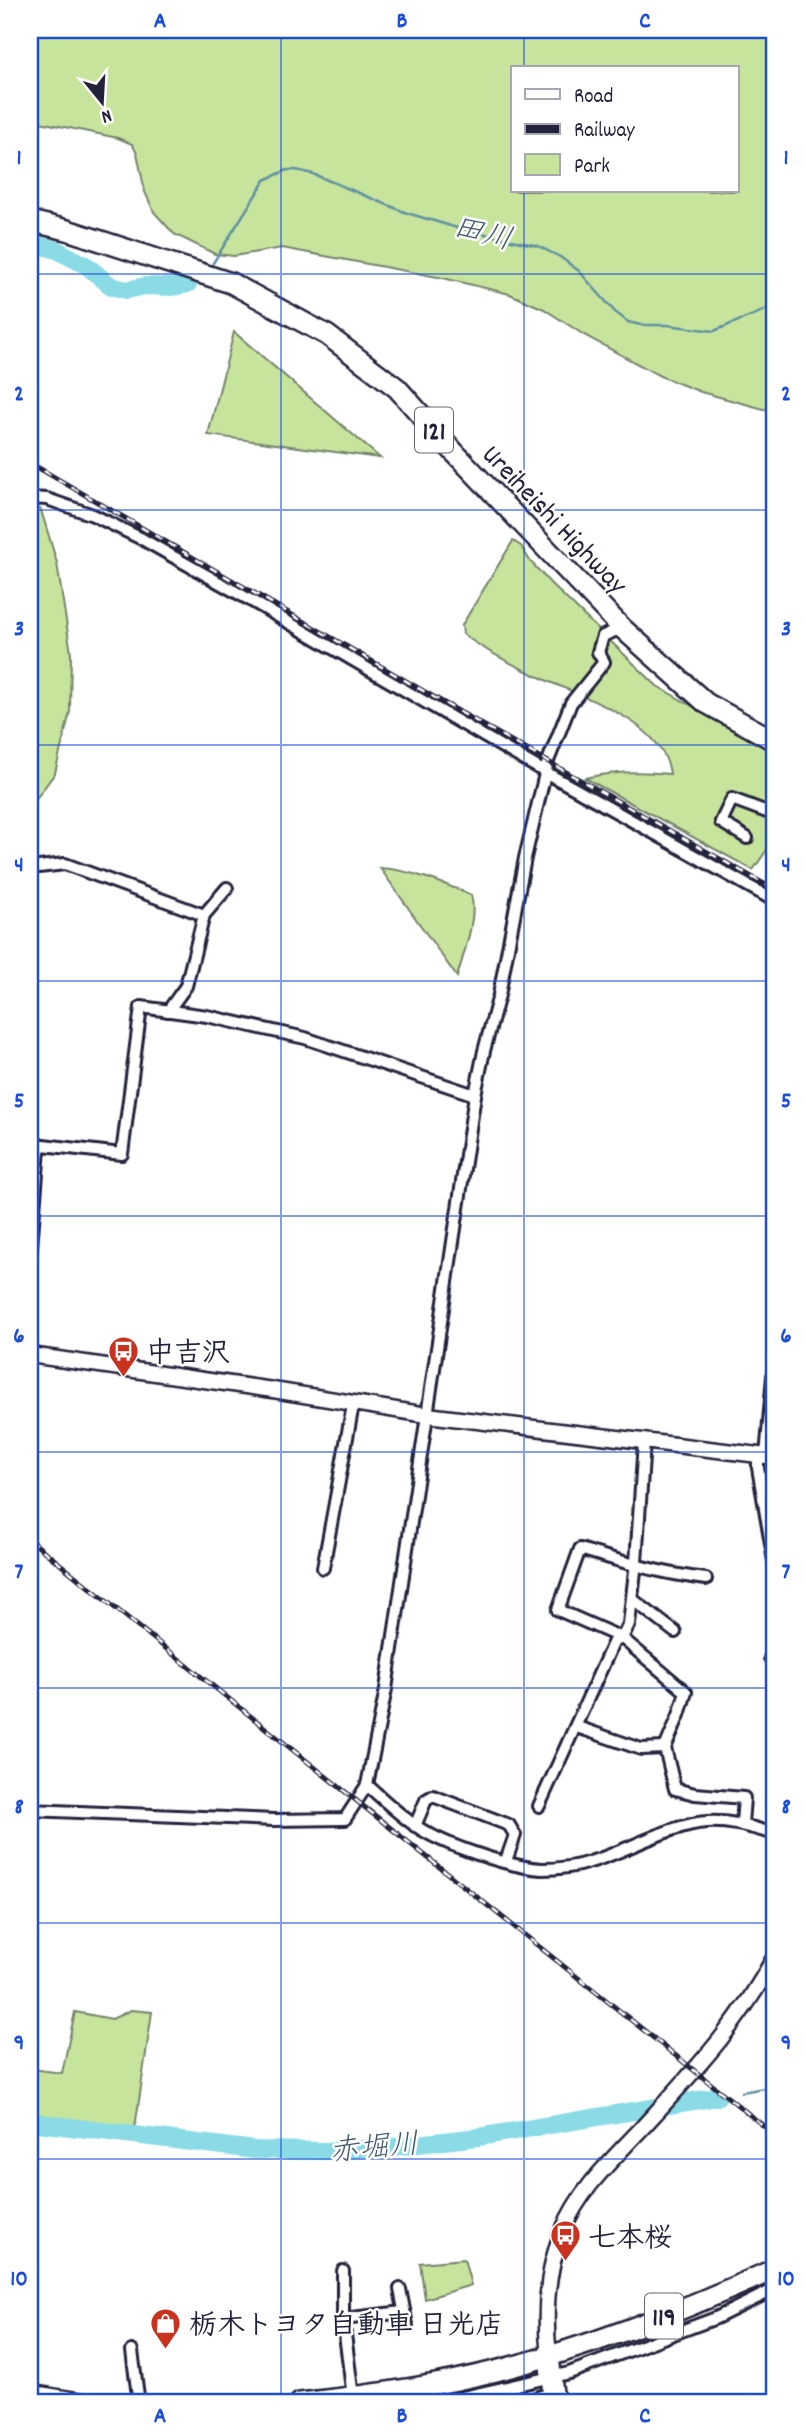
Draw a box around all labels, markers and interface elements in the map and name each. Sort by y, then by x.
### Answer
text: A [154,6,166,39]
text: B [397,6,408,39]
text: C [639,6,651,39]
north arrow [66,66,136,136]
legend [511,66,738,192]
text: Road [574,83,613,113]
text: N [98,101,115,129]
text: Railway [574,117,635,147]
text: 1 [16,143,22,176]
text: 1 [783,143,789,176]
text: Park [574,153,610,183]
water label: 田川 [448,208,516,264]
text: 2 [14,379,24,412]
text: 2 [781,379,791,412]
road number: 121 [415,408,453,452]
street label: Ureiheishi Highway [470,438,635,606]
text: 3 [14,614,24,647]
text: 3 [781,614,791,647]
text: 4 [14,850,24,883]
text: 4 [781,850,791,883]
text: 5 [14,1086,24,1119]
text: 5 [781,1086,791,1119]
text: 6 [13,1321,25,1354]
text: 6 [780,1321,792,1354]
bus stop icon: 中吉沢 [106,1334,140,1378]
place label: 中吉沢 [146,1336,230,1376]
text: 7 [15,1557,24,1590]
text: 7 [782,1557,791,1590]
text: 8 [14,1792,24,1825]
text: 8 [781,1792,791,1825]
text: 9 [14,2028,24,2061]
text: 9 [781,2028,791,2061]
water label: 赤堀川 [328,2125,421,2176]
bus stop icon: 七本桜 [548,2219,582,2263]
place label: 七本桜 [588,2221,672,2261]
text: 10 [10,2264,28,2297]
text: 10 [777,2264,795,2297]
road number: 119 [645,2294,683,2338]
shop icon: 栃木トヨタ自動車 日光店 [149,2306,183,2350]
place label: 栃木トヨタ自動車 日光店 [189,2308,503,2348]
text: A [154,2401,166,2433]
text: B [397,2401,408,2433]
text: C [639,2401,651,2433]

